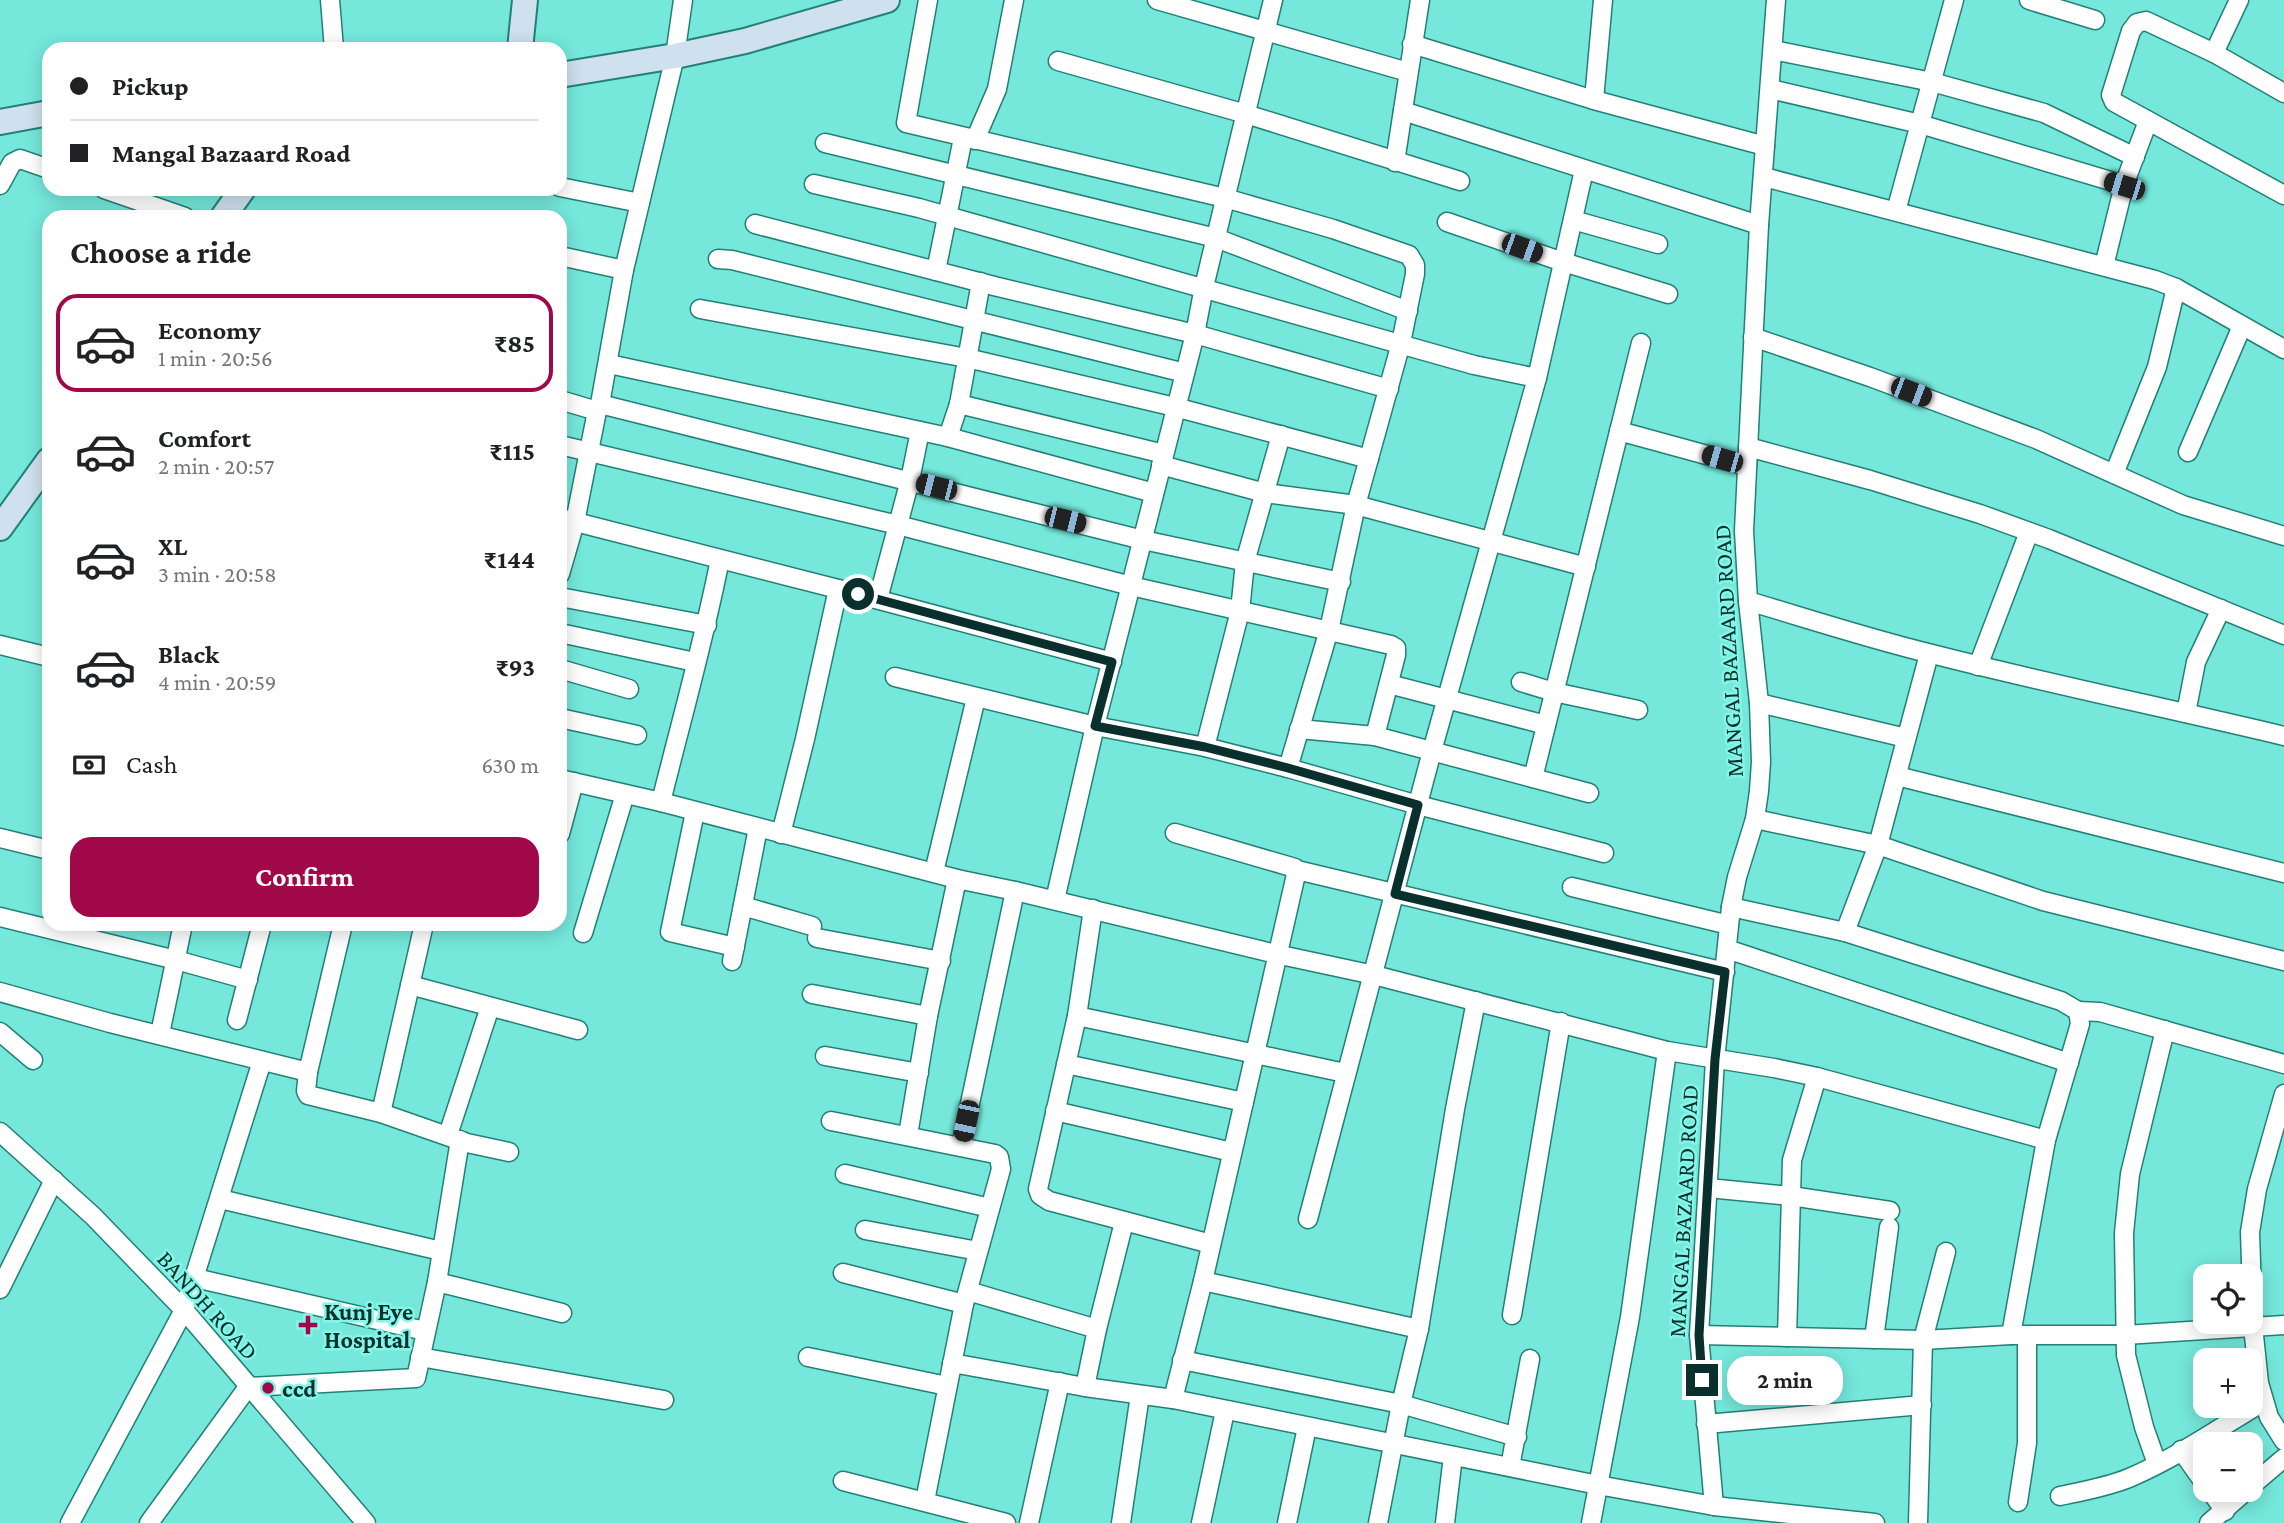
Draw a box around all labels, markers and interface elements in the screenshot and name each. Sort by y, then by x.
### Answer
text: Pickup [112,72,189,101]
text: Mangal Bazaard Road [112,139,351,168]
car [2101,170,2148,202]
car [1499,231,1546,265]
text: Choose a ride [70,234,251,270]
icon: car [74,312,137,375]
text: Economy [158,316,261,345]
text: ₹85 [494,329,535,358]
text: 1 min · 20:56 [158,345,273,371]
car [1888,375,1935,409]
icon: car [74,420,137,483]
text: Comfort [158,424,251,453]
text: ₹115 [489,437,535,466]
car [1699,443,1746,475]
text: 2 min · 20:57 [158,453,274,479]
car [914,472,959,502]
car [1043,505,1088,535]
street label: MANGAL BAZAARD ROAD [1708,524,1748,778]
icon: car [74,528,137,591]
text: XL [158,532,187,561]
text: ₹144 [484,545,535,574]
text: 3 min · 20:58 [158,561,277,587]
route start [842,578,874,610]
icon: car [74,636,137,699]
text: Black [158,640,219,669]
text: ₹93 [496,653,535,682]
text: 4 min · 20:59 [158,669,276,695]
icon: cash [70,746,108,784]
text: Cash [126,750,177,779]
text: 630 m [481,752,539,778]
button: Confirm [70,837,539,917]
street label: MANGAL BAZAARD ROAD [1663,1084,1703,1338]
car [952,1098,981,1144]
street label: BANDH ROAD [152,1245,264,1365]
map controls [2193,1264,2263,1502]
button: locate [2193,1264,2263,1334]
place label: Kunj Eye Hospital [324,1298,413,1353]
marker: Kunj Eye Hospital [298,1315,318,1335]
button: + [2193,1348,2263,1418]
callout: 2 min [1726,1356,1842,1404]
route end [1686,1364,1718,1396]
text: 2 min [1757,1367,1813,1393]
place label: ccd [282,1375,316,1402]
marker: ccd [260,1380,276,1396]
button: − [2193,1432,2263,1502]

